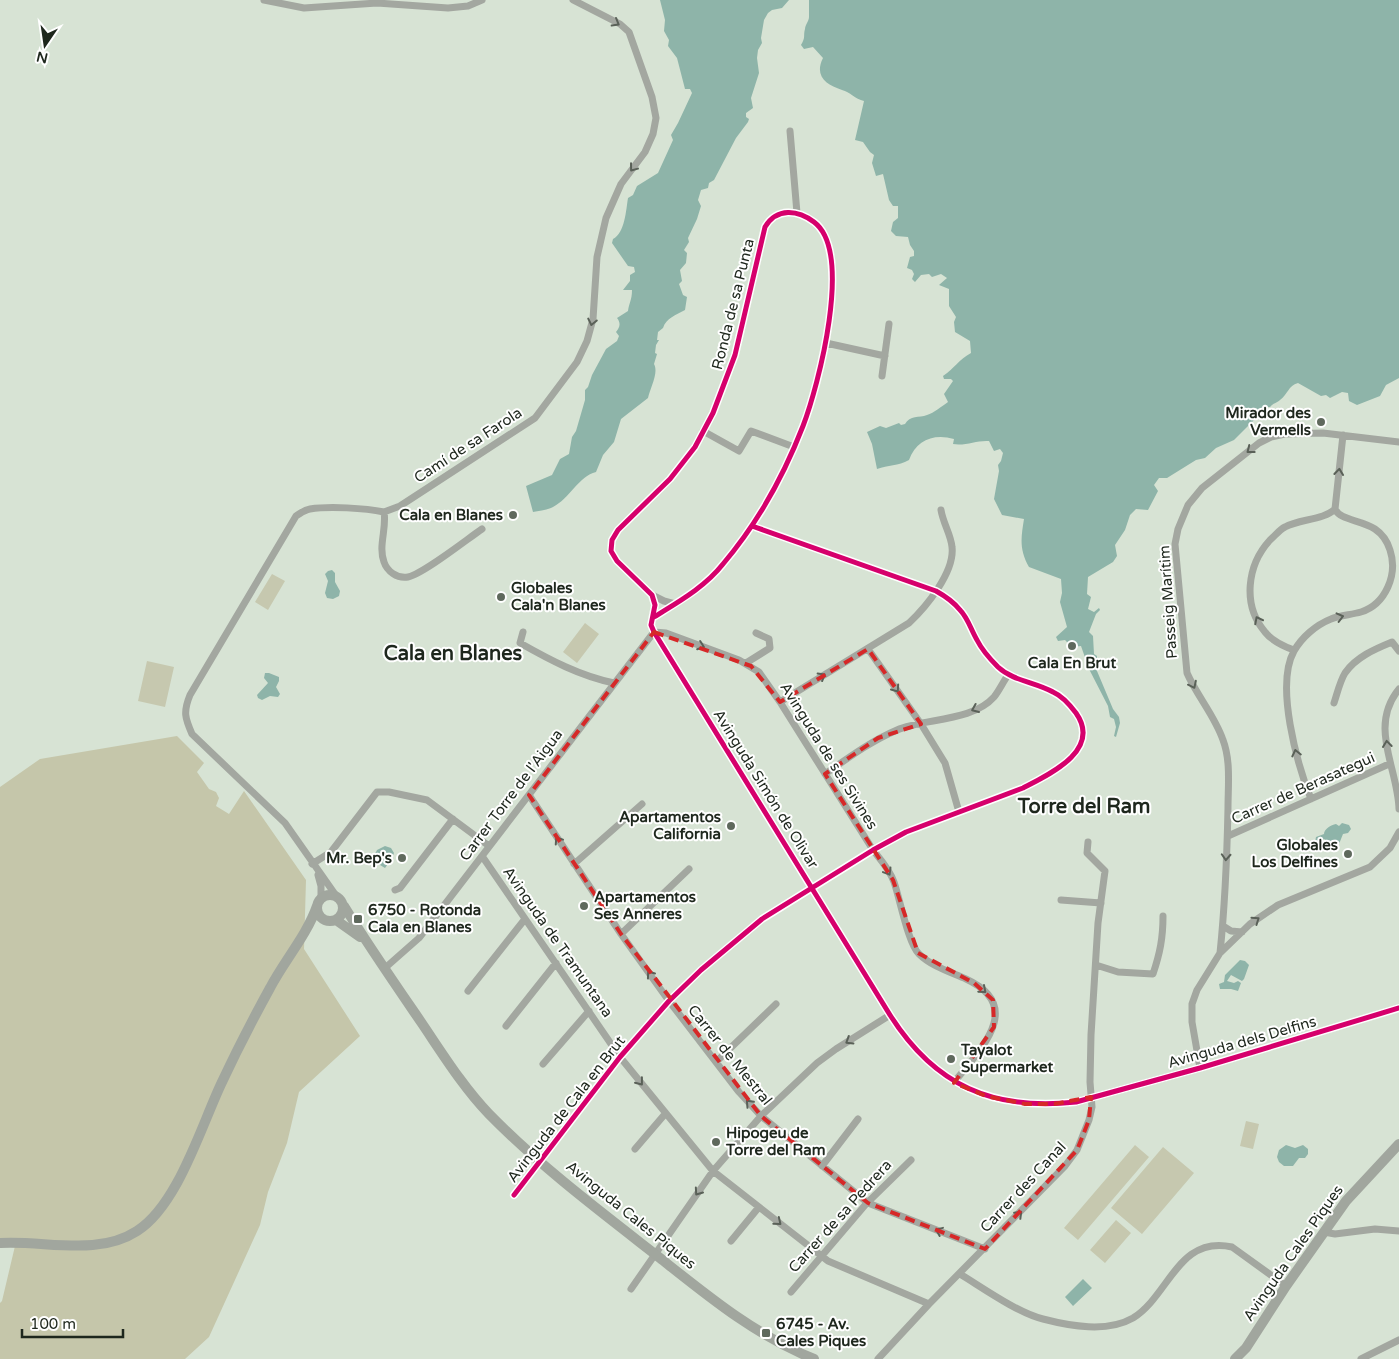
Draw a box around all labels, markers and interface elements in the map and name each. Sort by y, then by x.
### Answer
one-way arrow [610,16,619,26]
north arrow [20,20,70,70]
text: N [35,48,50,67]
one-way arrow [630,162,639,172]
street label: Ronda de sa Punta [708,237,758,371]
one-way arrow [587,317,598,326]
street label: Camí de sa Farola [411,403,525,487]
place label: Mirador des Vermells [1225,404,1311,439]
marker: Mirador des Vermells [1315,416,1327,428]
one-way arrow [1247,445,1256,453]
one-way arrow [1333,468,1344,476]
place label: Cala en Blanes [399,506,503,524]
marker: Cala en Blanes [507,509,519,521]
street label: Passeig Marítim [1155,545,1181,659]
place label: Globales Cala'n Blanes [511,579,606,614]
marker: Globales Cala'n Blanes [495,591,507,603]
one-way arrow [1335,612,1344,623]
one-way arrow [1254,617,1264,626]
one-way arrow [696,640,704,650]
marker: Cala En Brut [1066,640,1078,652]
district label: Cala en Blanes [384,642,523,666]
place label: Cala En Brut [1028,654,1116,672]
one-way arrow [816,673,825,683]
street label: Avinguda de ses Sivines [776,679,882,833]
one-way arrow [1187,680,1197,689]
one-way arrow [890,683,899,692]
one-way arrow [971,702,980,713]
street label: Avinguda Simón de Olivar [710,706,823,872]
street label: Carrer Torre de l'Aigua [456,726,566,864]
one-way arrow [1382,740,1392,749]
street label: Carrer de Berasategui [1229,748,1377,828]
one-way arrow [1291,748,1302,757]
district label: Torre del Ram [1017,795,1150,819]
place label: Apartamentos California [619,808,721,843]
marker: Apartamentos California [725,820,737,832]
one-way arrow [555,836,565,845]
place label: Globales Los Delfines [1252,836,1338,871]
marker: Globales Los Delfines [1342,848,1354,860]
place label: Mr. Bep's [326,849,392,868]
marker: Mr. Bep's [396,852,408,864]
one-way arrow [1221,853,1232,861]
street label: Avinguda de Tramuntana [499,863,617,1021]
one-way arrow [882,866,892,875]
place label: Apartamentos Ses Anneres [594,888,696,923]
marker: Apartamentos Ses Anneres [578,900,590,912]
place label: 6750 - Rotonda Cala en Blanes [368,901,481,936]
marker: 6750 - Rotonda Cala en Blanes [352,913,364,925]
one-way arrow [1250,917,1260,926]
one-way arrow [647,970,656,980]
one-way arrow [978,984,987,993]
street label: Carrer de Mestral [684,1001,776,1109]
street label: Avinguda dels Delfins [1166,1012,1318,1072]
street label: Avinguda de Cala en Brut [503,1032,629,1186]
one-way arrow [845,1034,854,1044]
place label: Tayalot Supermarket [960,1041,1053,1077]
marker: Tayalot Supermarket [945,1053,957,1065]
one-way arrow [635,1076,643,1085]
one-way arrow [746,1099,755,1108]
place label: Hipogeu de Torre del Ram [725,1124,825,1159]
marker: Hipogeu de Torre del Ram [710,1136,722,1148]
street label: Carrer des Canal [976,1138,1070,1236]
street label: Carrer de sa Pedrera [785,1156,895,1276]
street label: Avinguda Cales Piques [562,1157,700,1273]
street label: Avinguda Cales Piques [1239,1181,1347,1325]
one-way arrow [695,1187,704,1196]
one-way arrow [1013,1211,1022,1220]
one-way arrow [772,1216,781,1224]
one-way arrow [935,1227,944,1237]
scale bar [22,1306,124,1338]
text: 100 m [30,1315,76,1333]
place label: 6745 - Av. Cales Piques [776,1315,866,1351]
marker: 6745 - Av. Cales Piques [760,1327,772,1339]

